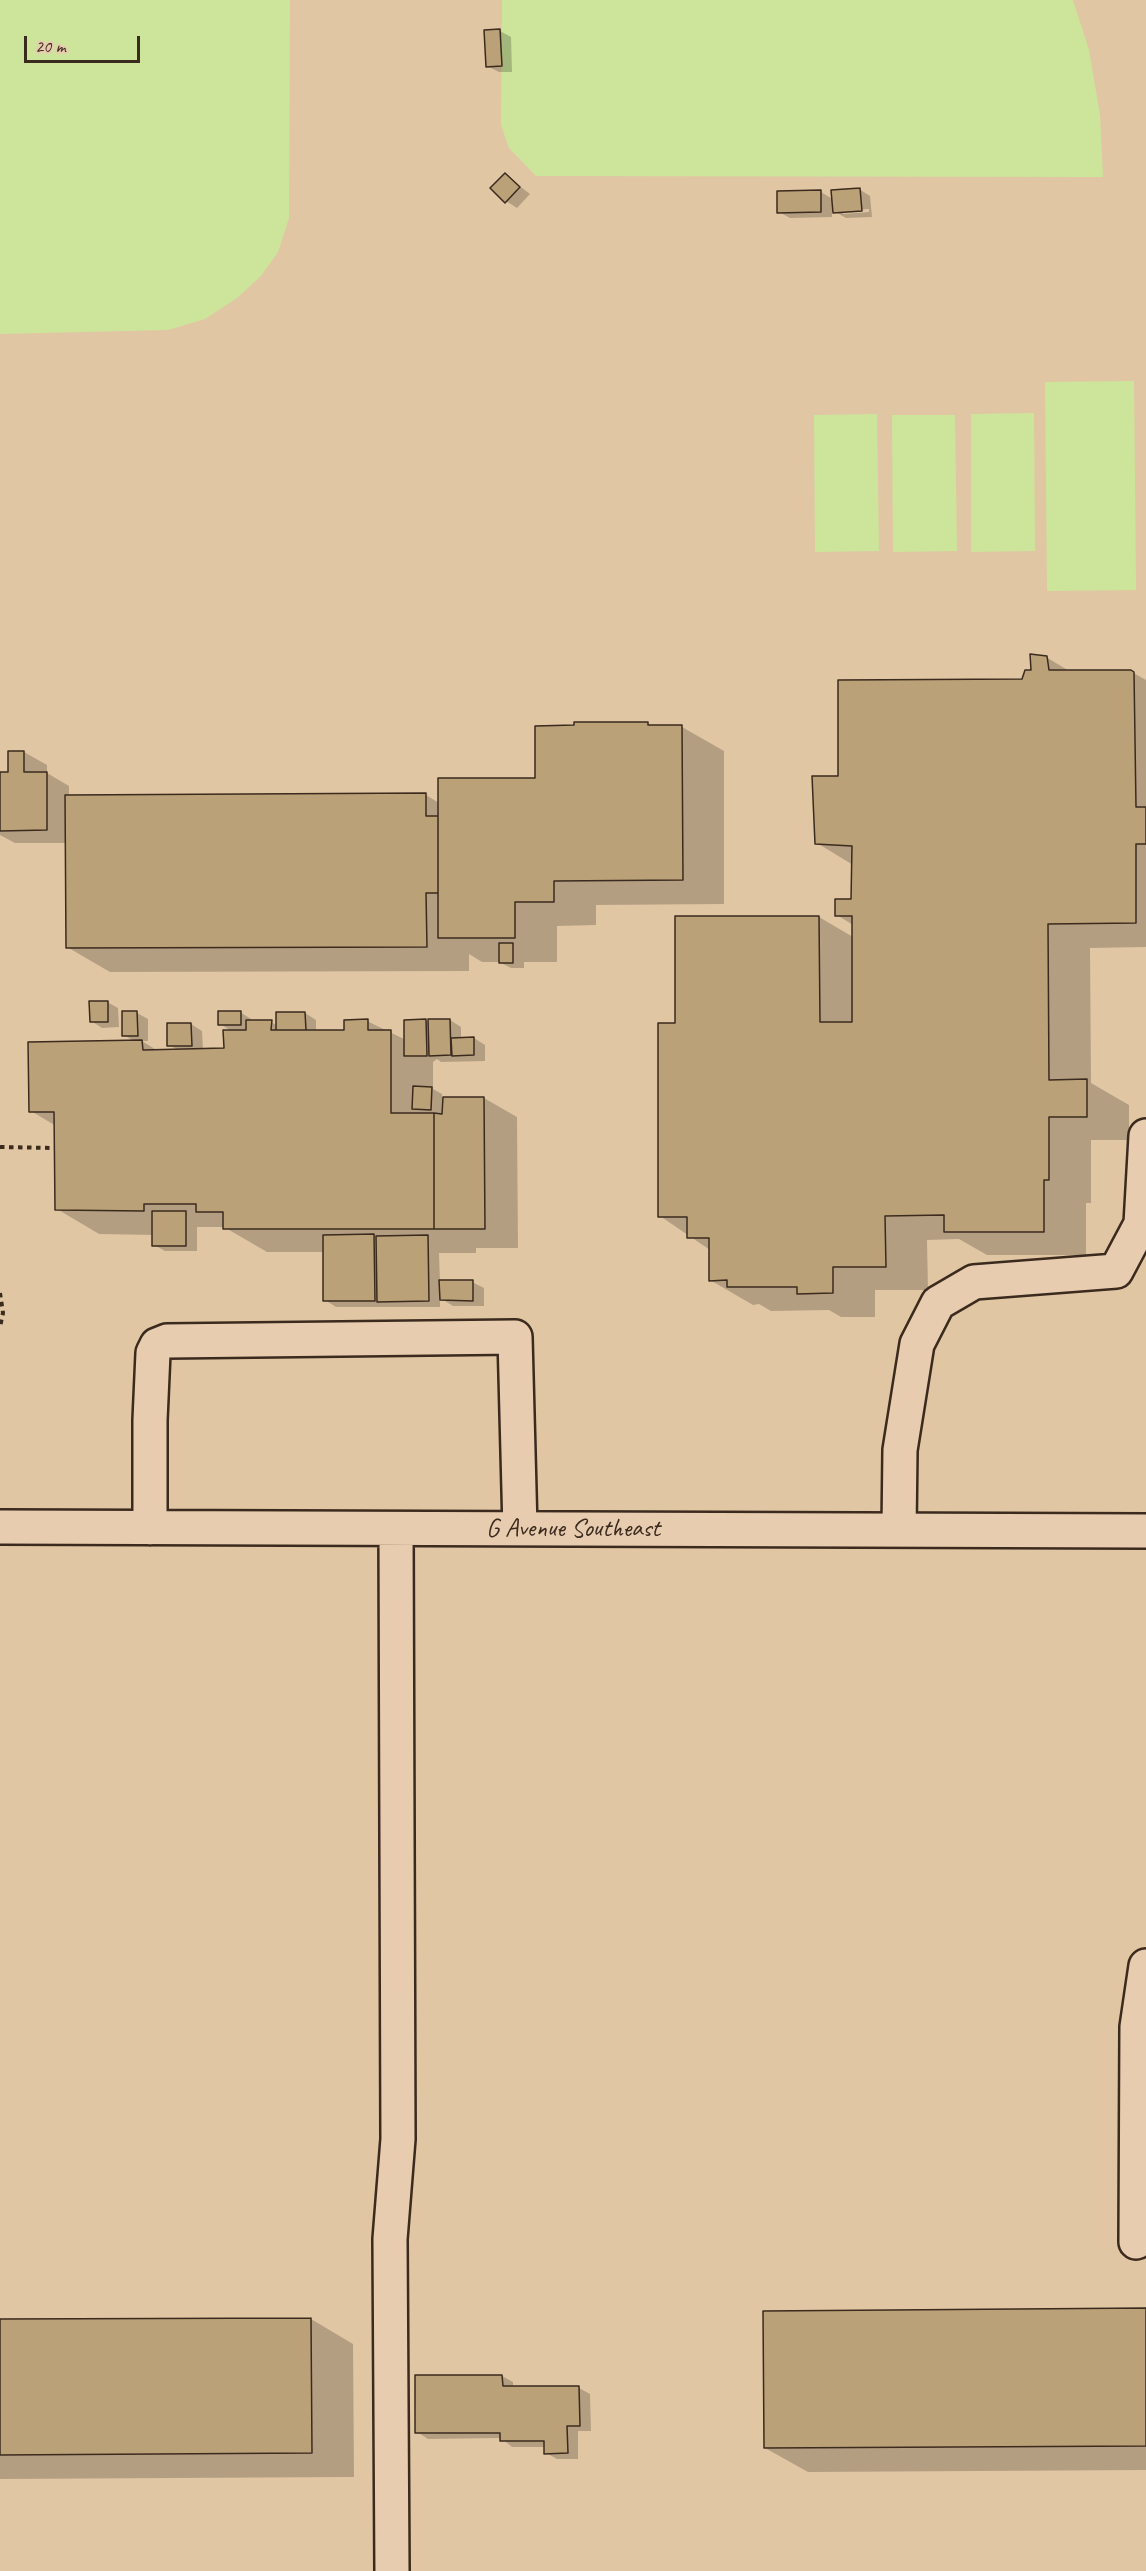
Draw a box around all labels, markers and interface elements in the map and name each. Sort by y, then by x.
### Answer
scale bar [27,24,142,62]
text: 20 m [35,35,66,57]
street label: G Avenue Southeast [486,1513,660,1545]

